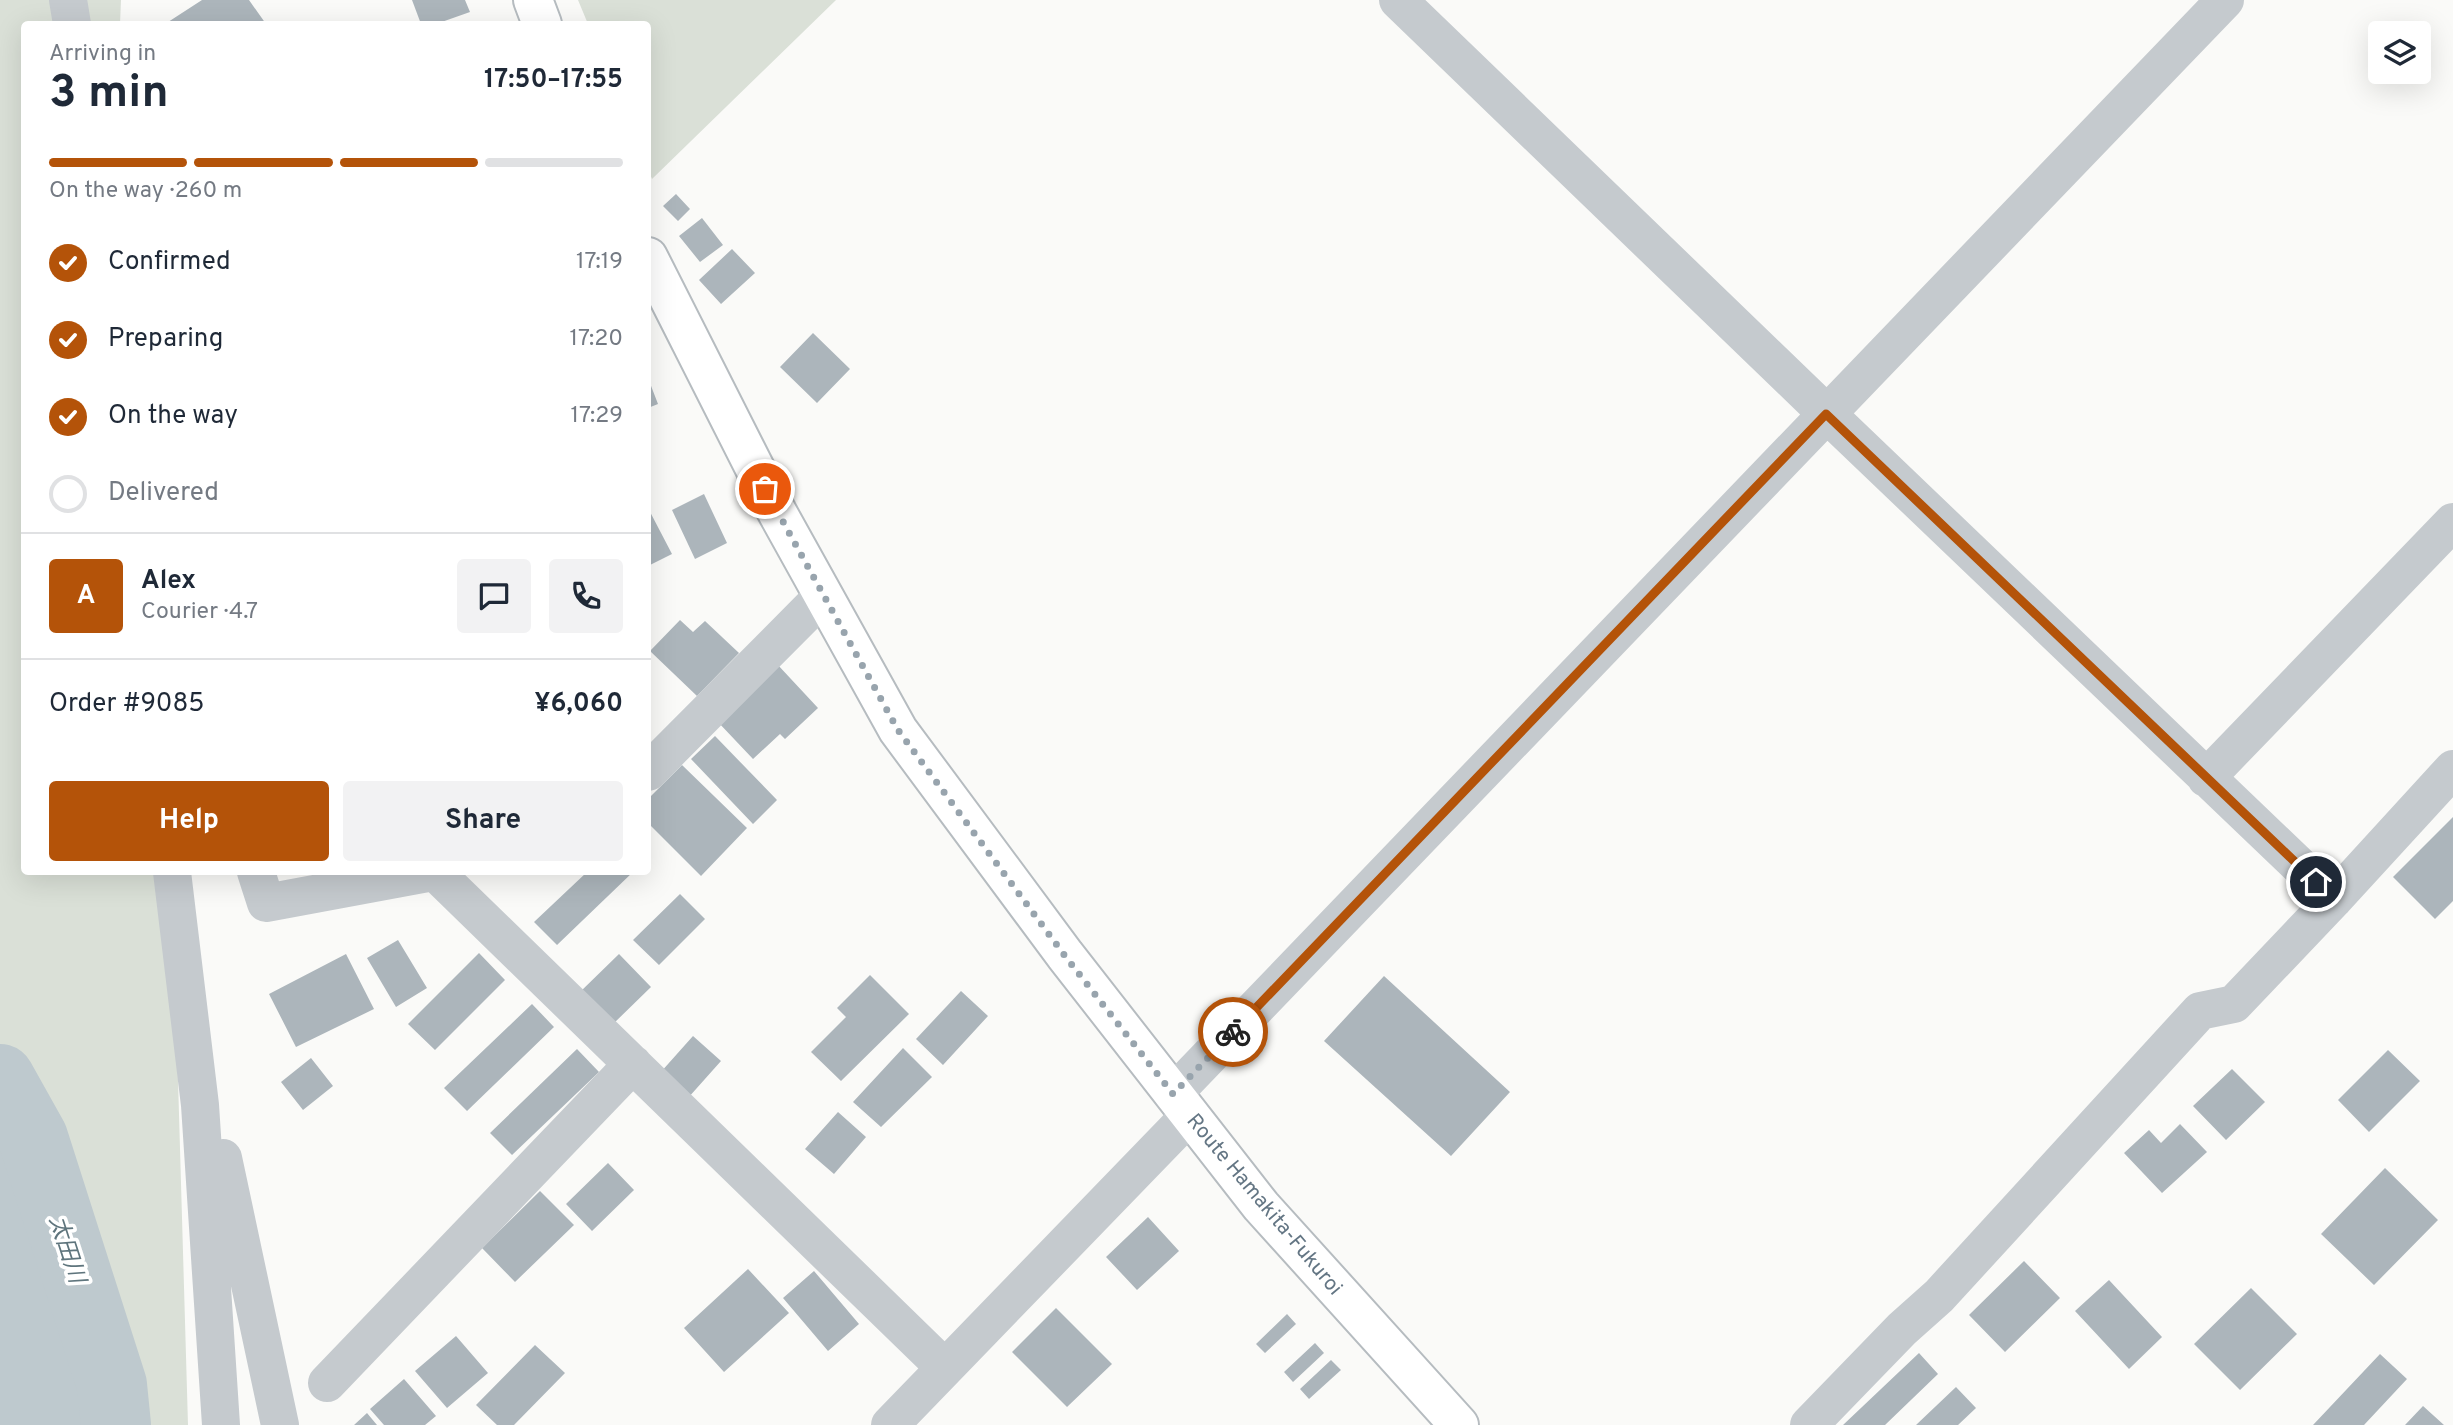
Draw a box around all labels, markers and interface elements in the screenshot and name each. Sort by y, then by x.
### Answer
map controls [2368,21,2431,84]
button: layers [2368,21,2431,84]
text: Arriving in [49,40,156,69]
text: 17:50–17:55 [484,64,623,97]
text: 3 min [49,65,169,124]
text: On the way · 260 m [49,177,242,206]
icon: check [49,244,87,282]
text: Confirmed [108,246,231,279]
text: 17:19 [576,248,623,277]
icon: check [49,321,87,359]
text: Preparing [108,323,223,356]
text: 17:20 [569,325,623,354]
icon: check [49,398,87,436]
text: On the way [108,400,238,433]
text: 17:29 [570,402,623,431]
pin [735,459,795,519]
icon: bag [746,470,784,508]
text: Delivered [108,477,219,510]
button: chat [457,559,531,633]
button: phone [549,559,623,633]
text: Alex [141,565,196,598]
text: A [77,580,95,613]
text: Courier · 4.7 [141,598,258,627]
text: Order #9085 [49,688,204,721]
text: ¥6,060 [535,688,623,721]
button: Help [49,781,329,861]
button: Share [343,781,623,861]
pin [2286,852,2346,912]
icon: home [2297,863,2335,901]
courier [1198,997,1268,1067]
icon: bike [1214,1013,1252,1051]
street label: Route Hamakita-Fukuroi [1180,1109,1348,1301]
water label: 太田川 [41,1212,91,1290]

